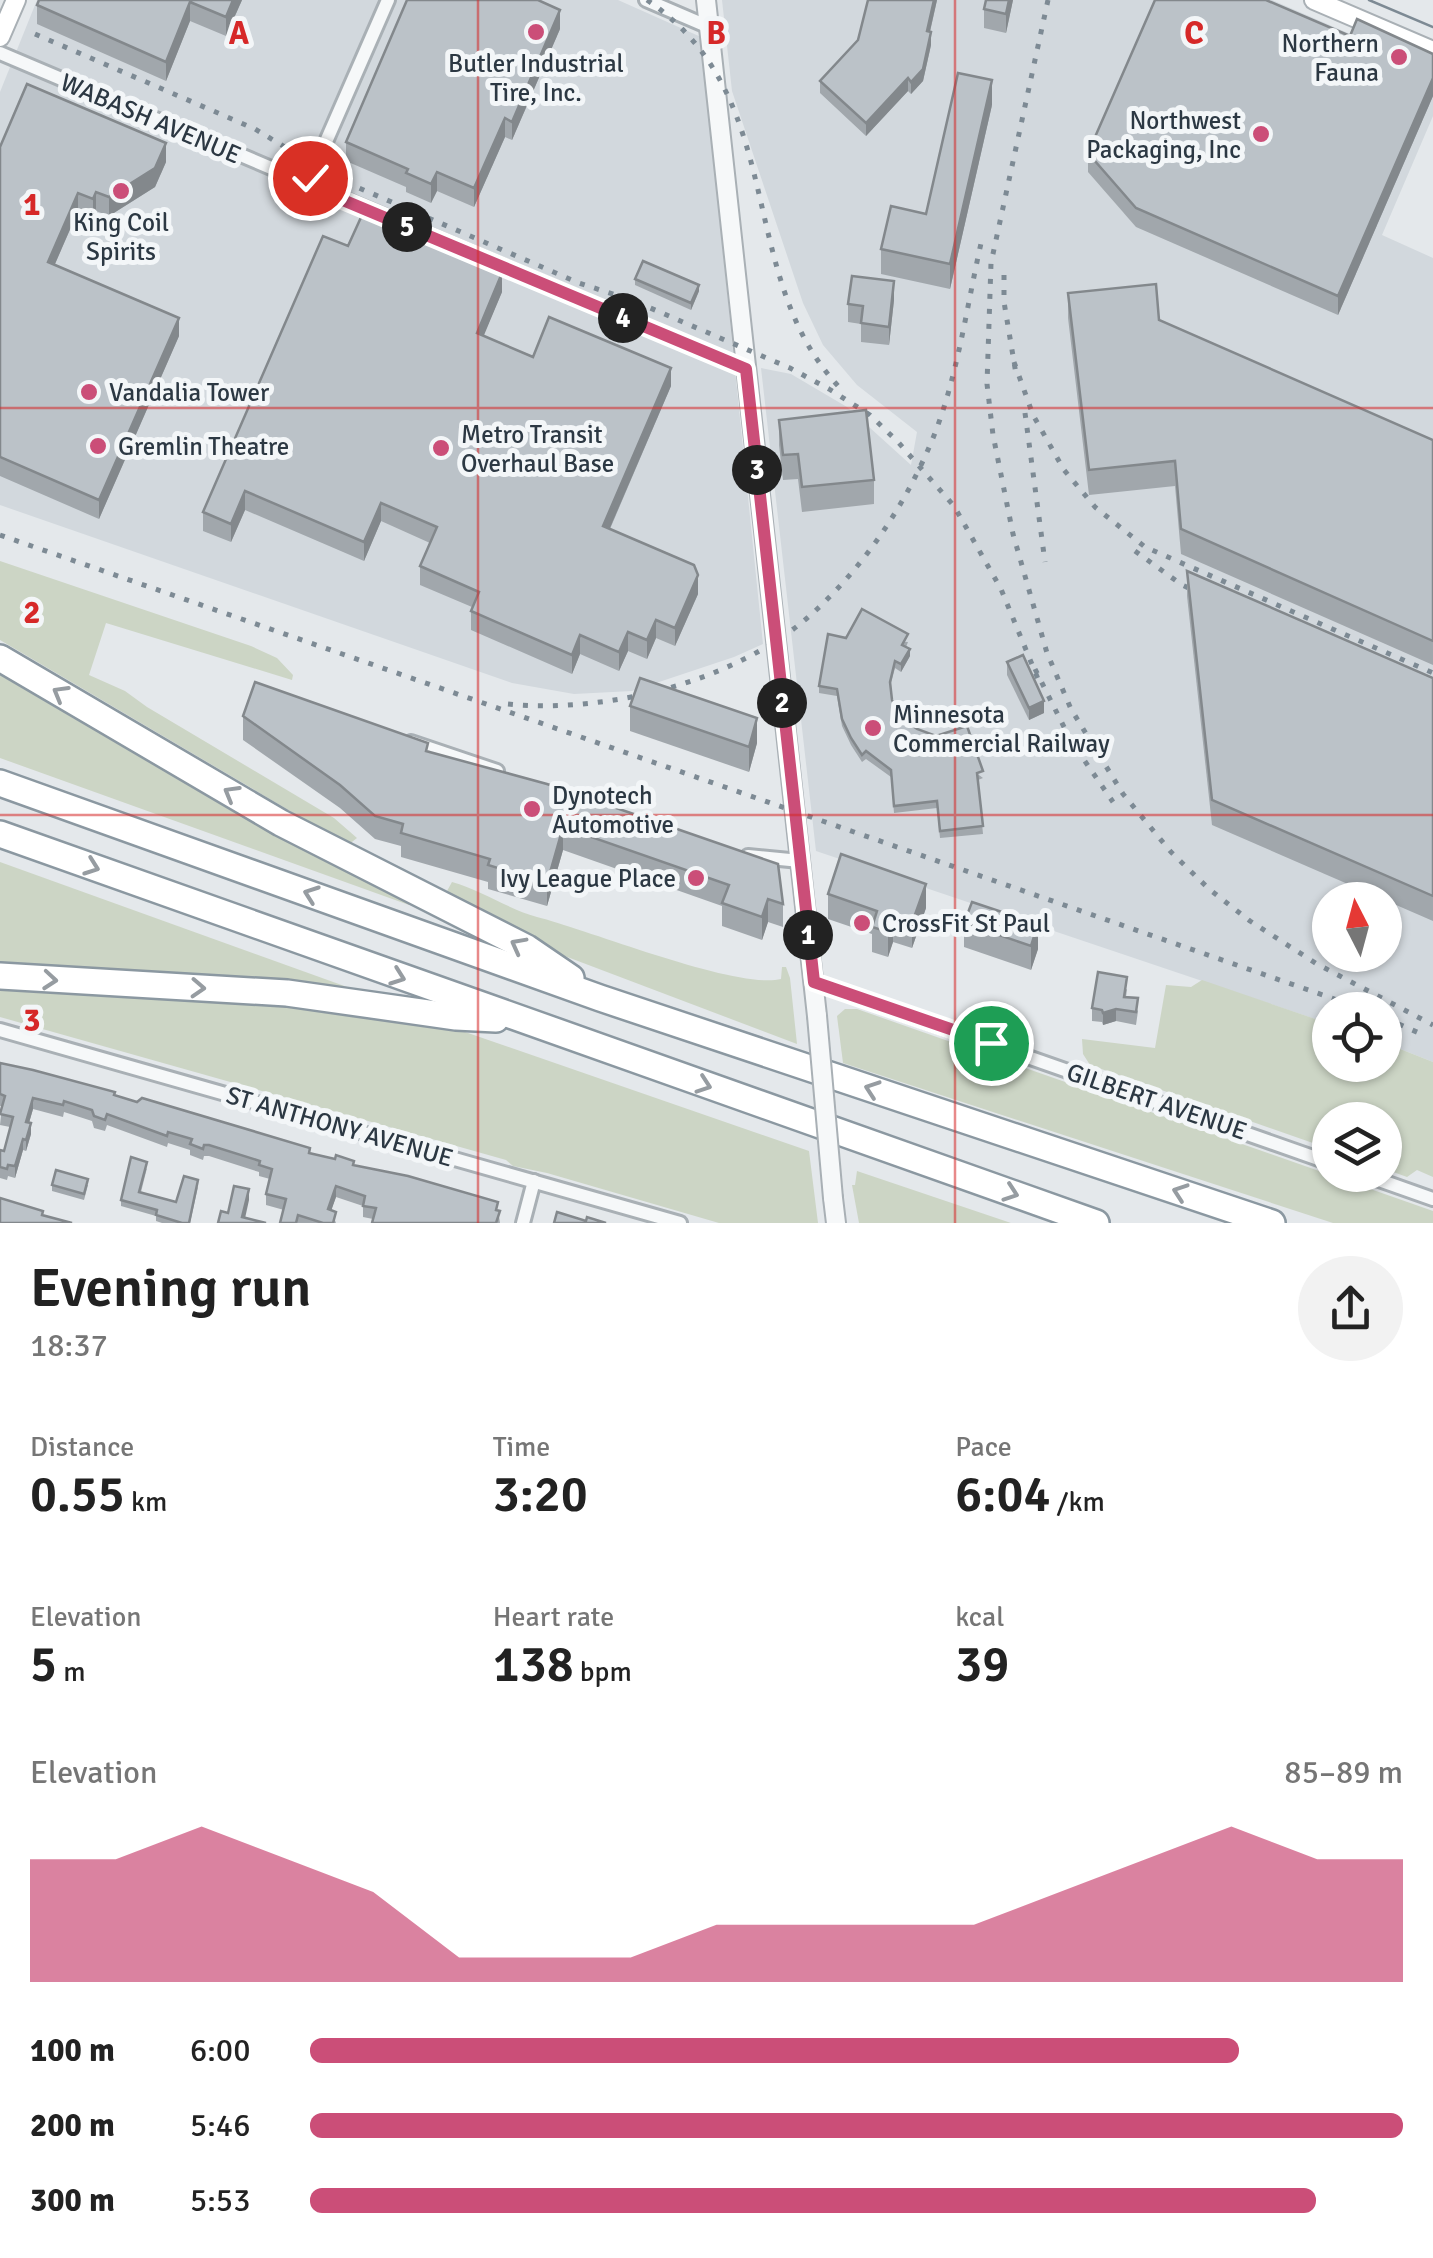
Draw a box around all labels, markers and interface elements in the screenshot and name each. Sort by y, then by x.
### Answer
text: A [229,14,250,53]
text: B [706,14,726,53]
text: C [1184,14,1204,53]
marker: Butler Industrial Tire, Inc. [525,21,547,43]
place label: Northern Fauna [1282,28,1379,88]
marker: Northern Fauna [1388,46,1410,68]
place label: Butler Industrial Tire, Inc. [448,48,624,108]
street label: WABASH AVENUE [56,67,246,170]
place label: Northwest Packaging, Inc [1086,105,1241,165]
marker: Northwest Packaging, Inc [1250,123,1272,145]
pin [268,136,353,221]
icon: check [283,151,338,206]
marker: King Coil Spirits [110,180,132,202]
text: 1 [23,185,41,224]
pin: 5 [382,202,432,252]
place label: King Coil Spirits [73,207,169,267]
text: 5 [399,210,415,244]
pin: 4 [598,293,648,343]
text: 4 [615,301,631,335]
place label: Vandalia Tower [109,377,270,408]
marker: Vandalia Tower [78,381,100,403]
place label: Metro Transit Overhaul Base [461,419,614,479]
place label: Gremlin Theatre [118,431,289,462]
marker: Gremlin Theatre [87,435,109,457]
marker: Metro Transit Overhaul Base [430,437,452,459]
pin: 3 [732,445,782,495]
text: 3 [749,453,765,487]
text: 2 [23,593,41,632]
pin: 2 [757,678,807,728]
one-way arrow [53,686,71,705]
text: 2 [774,686,790,720]
place label: Minnesota Commercial Railway [893,699,1110,759]
marker: Minnesota Commercial Railway [862,717,884,739]
place label: Dynotech Automotive [552,780,674,840]
one-way arrow [224,786,242,805]
marker: Dynotech Automotive [521,798,543,820]
one-way arrow [82,855,99,876]
place label: Ivy League Place [499,863,676,894]
marker: Ivy League Place [685,867,707,889]
north arrow [1312,882,1402,972]
map controls [1312,882,1402,1192]
one-way arrow [303,885,320,906]
place label: CrossFit St Paul [882,908,1050,939]
pin: 1 [783,910,833,960]
marker: CrossFit St Paul [851,912,873,934]
text: 1 [800,918,816,952]
one-way arrow [511,937,529,957]
one-way arrow [388,965,405,985]
one-way arrow [43,969,59,991]
one-way arrow [191,977,207,998]
button: locate [1312,992,1402,1082]
text: 3 [23,1001,41,1040]
pin [949,1001,1034,1086]
icon: arrive [964,1016,1019,1071]
street label: GILBERT AVENUE [1063,1056,1251,1147]
one-way arrow [695,1073,712,1094]
street label: ST ANTHONY AVENUE [223,1079,457,1174]
one-way arrow [864,1080,881,1100]
button: layers [1312,1102,1402,1192]
one-way arrow [1001,1181,1018,1202]
one-way arrow [1172,1183,1189,1204]
text: Evening run [30,1254,311,1322]
button: share [1298,1256,1403,1361]
text: 18:37 [30,1326,108,1365]
text: Distance [30,1430,134,1464]
text: Time [493,1430,550,1464]
text: Pace [955,1430,1012,1464]
text: 0.55 [30,1464,125,1526]
text: 3:20 [493,1464,588,1526]
text: 6:04 [955,1464,1050,1526]
text: km [125,1485,167,1519]
text: /km [1050,1485,1105,1519]
text: Elevation [30,1600,142,1634]
text: Heart rate [493,1600,614,1634]
text: kcal [955,1600,1004,1634]
text: 5 [30,1634,57,1696]
text: 138 [493,1634,574,1696]
text: 39 [955,1634,1009,1696]
text: m [57,1655,86,1689]
text: bpm [574,1655,632,1689]
text: Elevation [30,1753,157,1792]
text: 85–89 m [1284,1753,1403,1792]
text: 100 m [30,2031,115,2070]
text: 6:00 [190,2031,250,2070]
text: 200 m [30,2106,115,2145]
text: 5:46 [190,2106,250,2145]
text: 300 m [30,2181,115,2220]
text: 5:53 [190,2181,250,2220]

